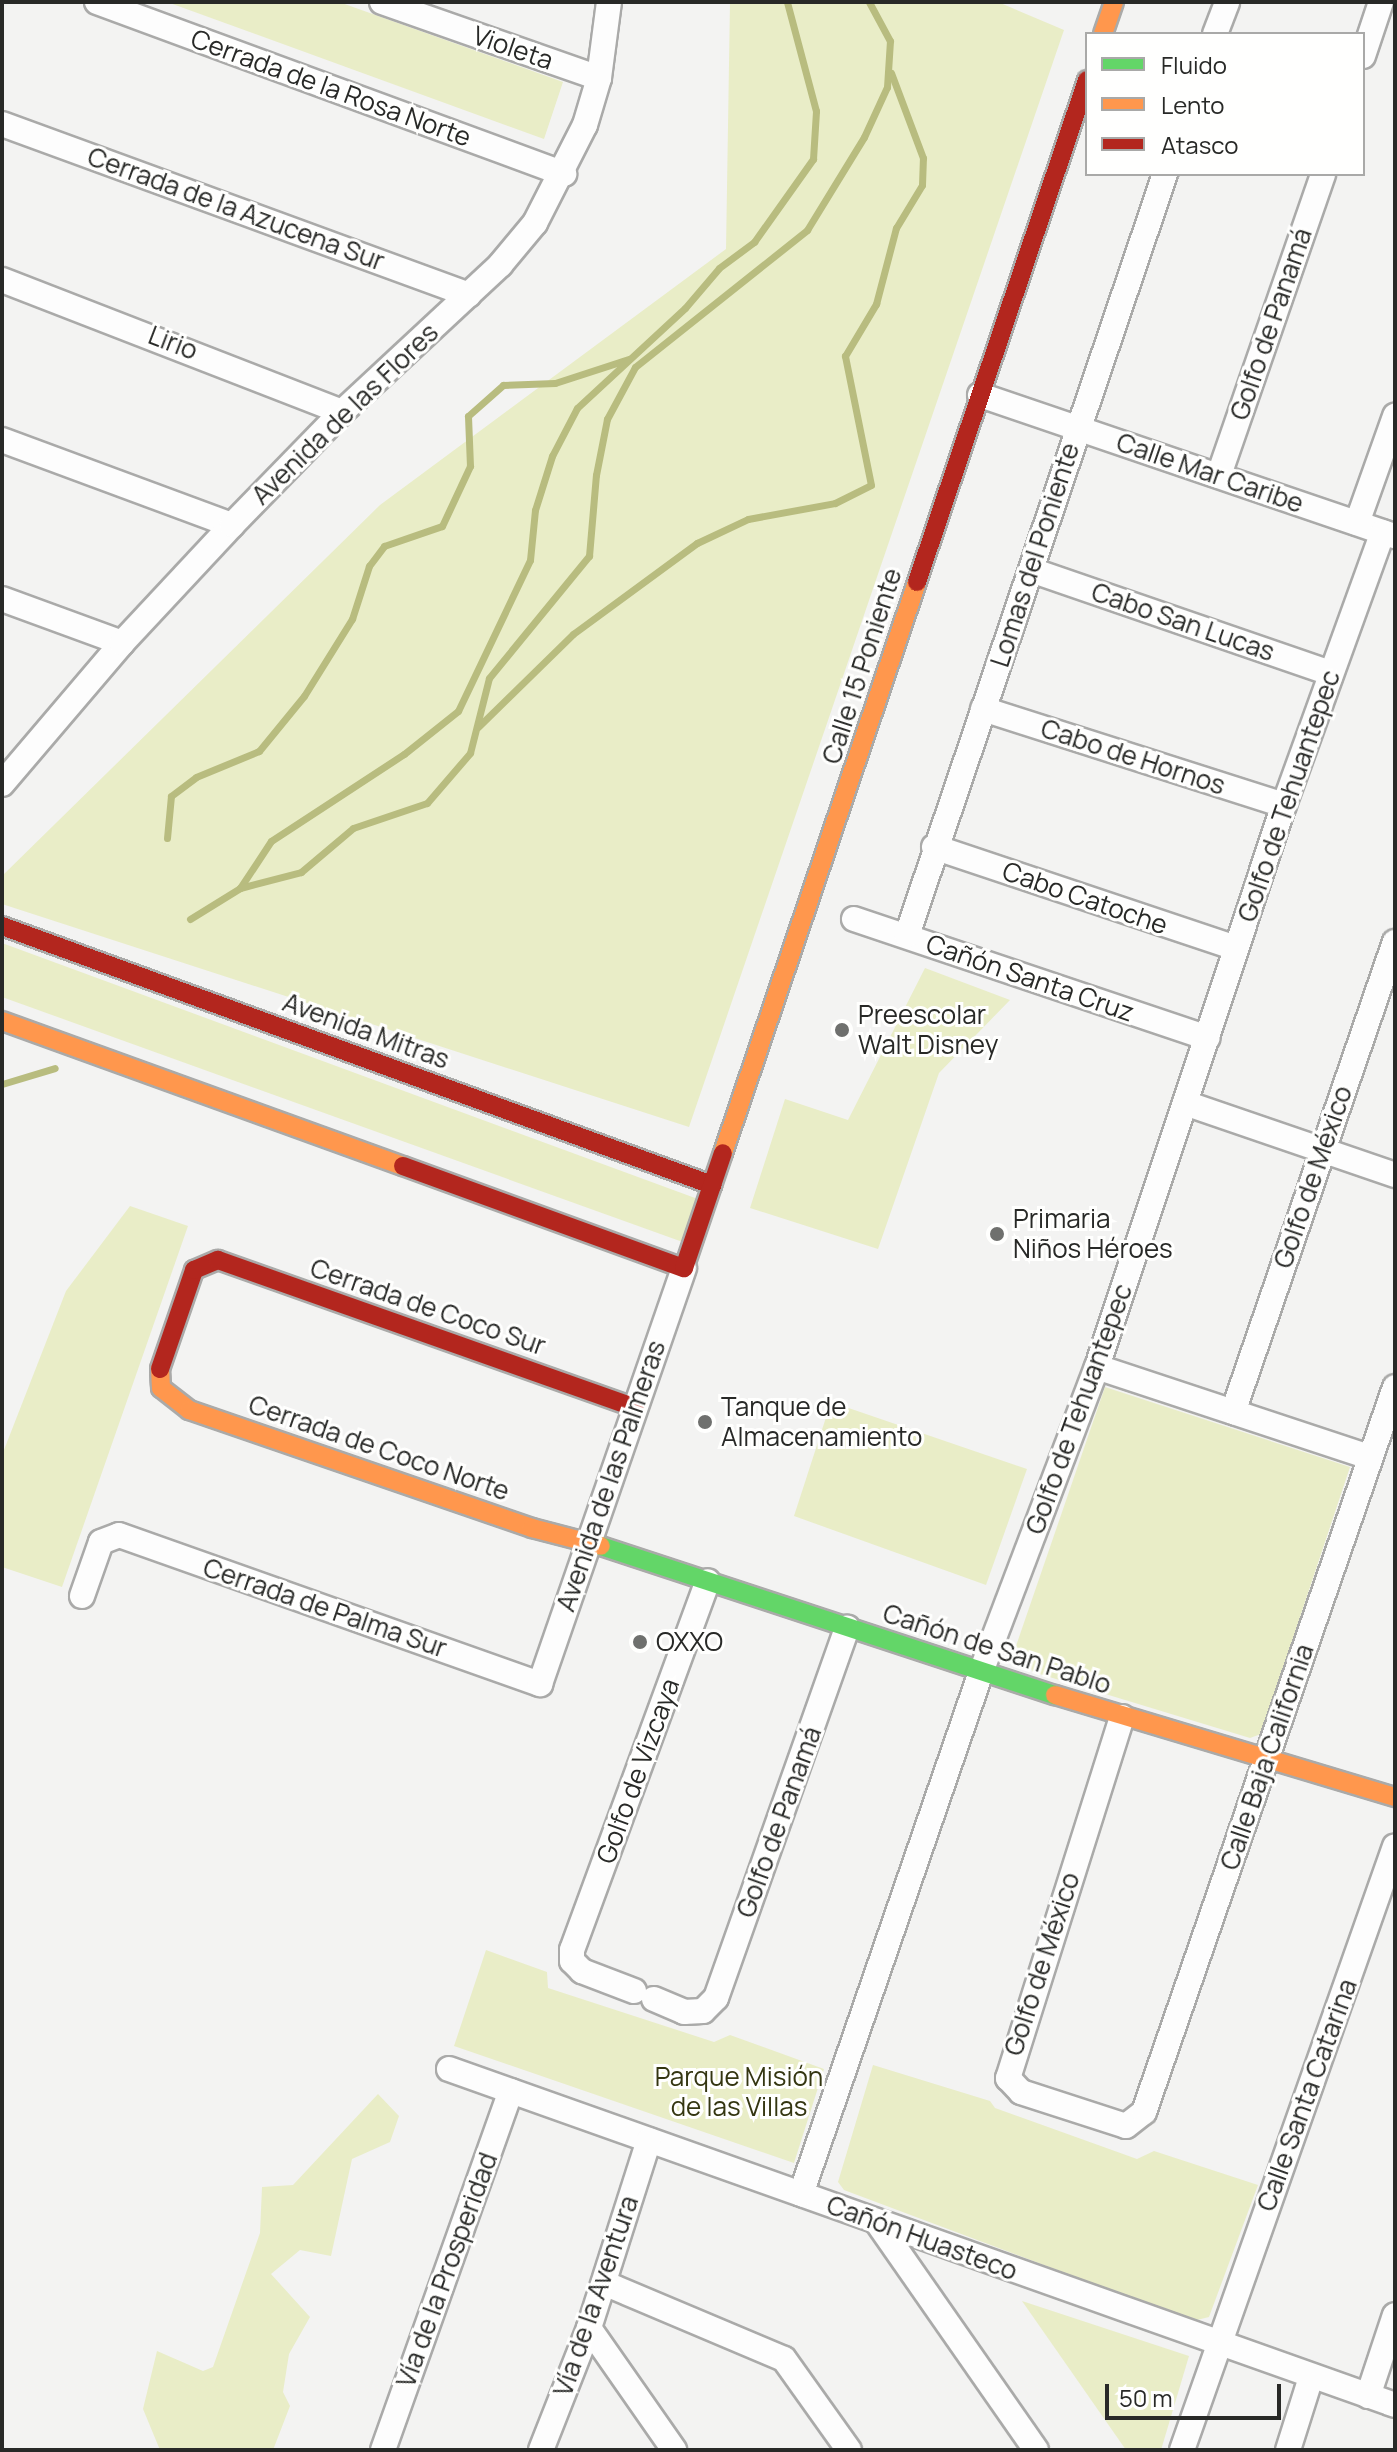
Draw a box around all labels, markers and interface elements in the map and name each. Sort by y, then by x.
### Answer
street label: Violeta [469,20,557,76]
street label: Cerrada de la Rosa Norte [187,23,475,153]
legend [1085,32,1365,176]
text: Fluido [1161,48,1227,81]
text: Lento [1161,88,1225,121]
text: Atasco [1161,128,1238,161]
street label: Cerrada de la Azucena Sur [83,141,389,277]
street label: Golfo de Panamá [1224,224,1318,424]
street label: Avenida de las Flores [245,317,445,511]
street label: Lirio [144,319,202,367]
street label: Calle Mar Caribe [1112,426,1308,520]
street label: Lomas del Poniente [984,439,1086,671]
street label: Calle 15 Poniente [816,564,908,768]
street label: Cabo San Lucas [1088,576,1278,668]
street label: Golfo de Tehuantepec [1231,666,1347,926]
street label: Cabo de Hornos [1037,713,1229,801]
street label: Cabo Catoche [998,855,1172,941]
street label: Cañón Santa Cruz [922,928,1138,1028]
street label: Avenida Mitras [279,986,453,1076]
place label: Preescolar Walt Disney [858,999,998,1060]
marker: Preescolar Walt Disney [833,1021,851,1039]
street label: Golfo de México [1267,1082,1359,1272]
place label: Primaria Niños Héroes [1013,1203,1173,1264]
marker: Primaria Niños Héroes [988,1225,1006,1243]
street label: Cerrada de Coco Sur [306,1252,550,1362]
street label: Golfo de Tehuantepec [1019,1280,1139,1538]
street label: Avenida de las Palmeras [550,1336,672,1616]
street label: Cerrada de Coco Norte [245,1389,513,1507]
place label: Tanque de Almacenamiento [721,1391,922,1452]
marker: Tanque de Almacenamiento [696,1413,714,1431]
street label: Cerrada de Palma Sur [199,1552,451,1664]
street label: Cañón de San Pablo [879,1597,1115,1701]
place label: OXXO [656,1626,723,1658]
marker: OXXO [631,1633,649,1651]
street label: Calle Baja California [1214,1640,1320,1874]
street label: Golfo de Vizcaya [590,1674,686,1868]
street label: Golfo de Panamá [730,1722,828,1922]
street label: Golfo de México [998,1869,1086,2059]
street label: Calle Santa Catarina [1250,1975,1364,2215]
park label: Parque Misión de las Villas [655,2061,823,2122]
street label: Vía de la Prosperidad [390,2148,504,2392]
street label: Cañón Huasteco [823,2189,1021,2287]
street label: Vía de la Aventura [547,2192,645,2400]
scale bar [1109,2368,1285,2418]
text: 50 m [1119,2381,1173,2414]

